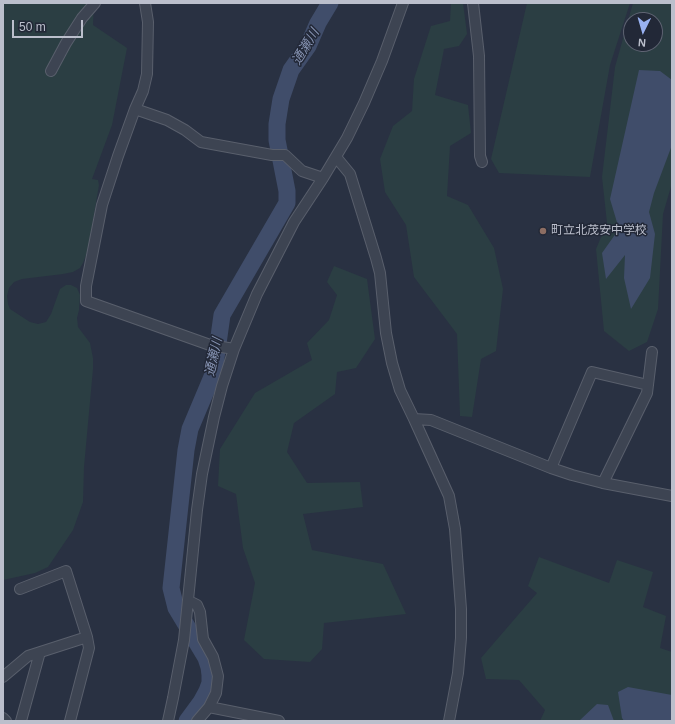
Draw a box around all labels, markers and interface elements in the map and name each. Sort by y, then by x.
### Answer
scale bar [14,12,85,38]
north arrow [623,12,663,52]
text: 50 m [19,20,46,34]
water label: 通瀬川 [289,26,323,68]
text: N [638,37,647,49]
place label: 町立北茂安中学校 [551,224,647,238]
marker: 町立北茂安中学校 [538,226,548,236]
water label: 通瀬川 [202,336,226,378]

